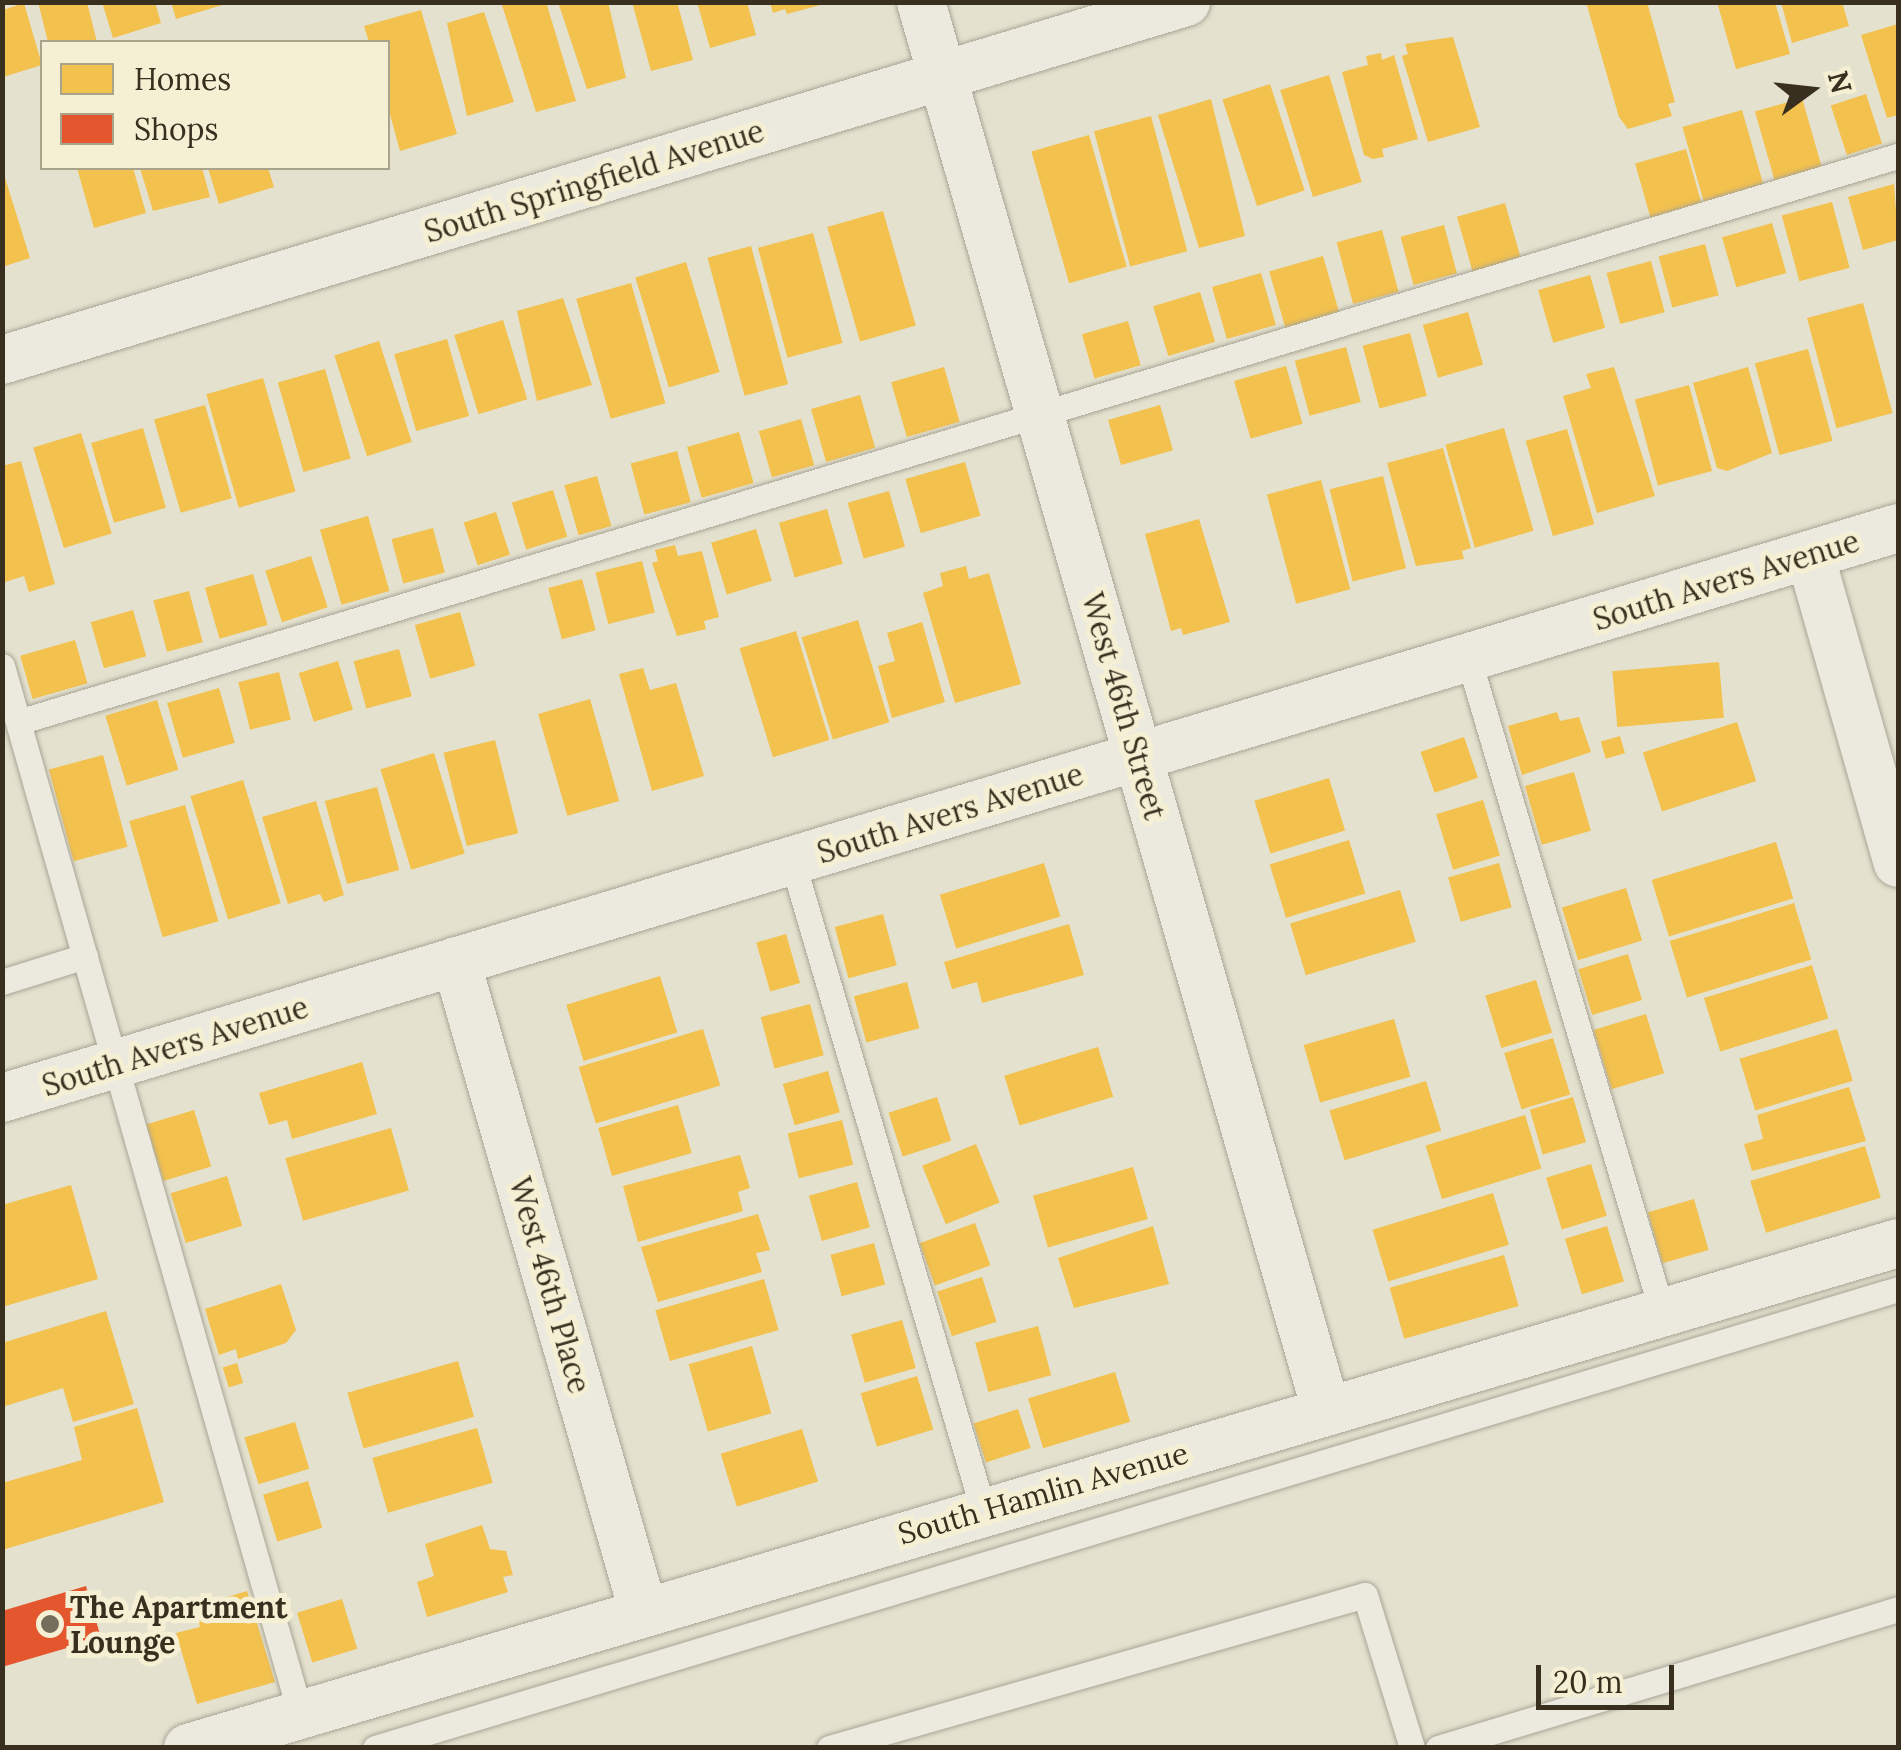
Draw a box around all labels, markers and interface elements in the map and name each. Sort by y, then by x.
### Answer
legend [40,40,390,170]
north arrow [1761,40,1861,140]
text: Homes [134,60,231,98]
text: N [1820,67,1860,97]
text: Shops [134,110,218,148]
street label: South Springfield Avenue [420,112,768,250]
street label: South Avers Avenue [1589,522,1863,638]
street label: West 46th Street [1074,588,1174,824]
street label: South Avers Avenue [813,755,1087,871]
street label: South Avers Avenue [38,988,312,1104]
street label: West 46th Place [502,1173,598,1397]
street label: South Hamlin Avenue [894,1434,1192,1552]
place label: The Apartment Lounge [70,1589,287,1660]
marker: The Apartment Lounge [39,1613,61,1635]
scale bar [1541,1645,1678,1707]
text: 20 m [1553,1663,1622,1701]

